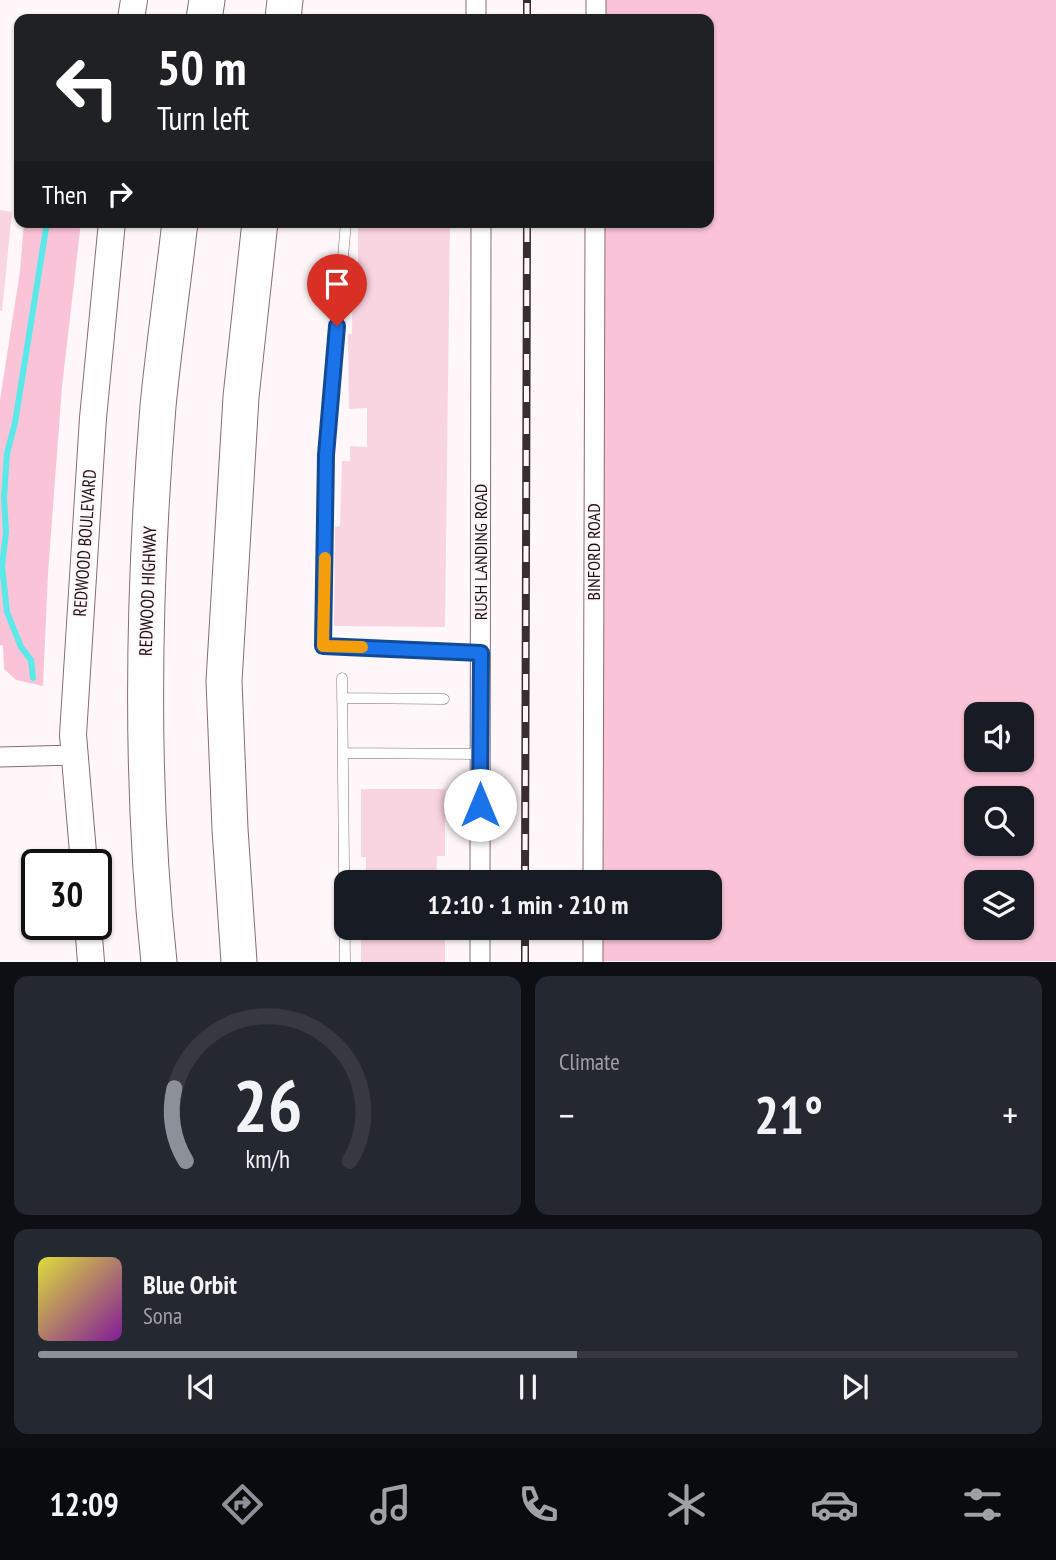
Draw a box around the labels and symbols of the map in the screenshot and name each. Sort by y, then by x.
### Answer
pin [307,254,367,326]
street label: REDWOOD BOULEVARD [68,469,101,617]
street label: RUSH LANDING ROAD [469,484,492,620]
street label: BINFORD ROAD [582,503,605,601]
street label: REDWOOD HIGHWAY [134,525,161,656]
position arrow [443,768,517,842]
speed limit sign: 30 [21,849,112,940]

